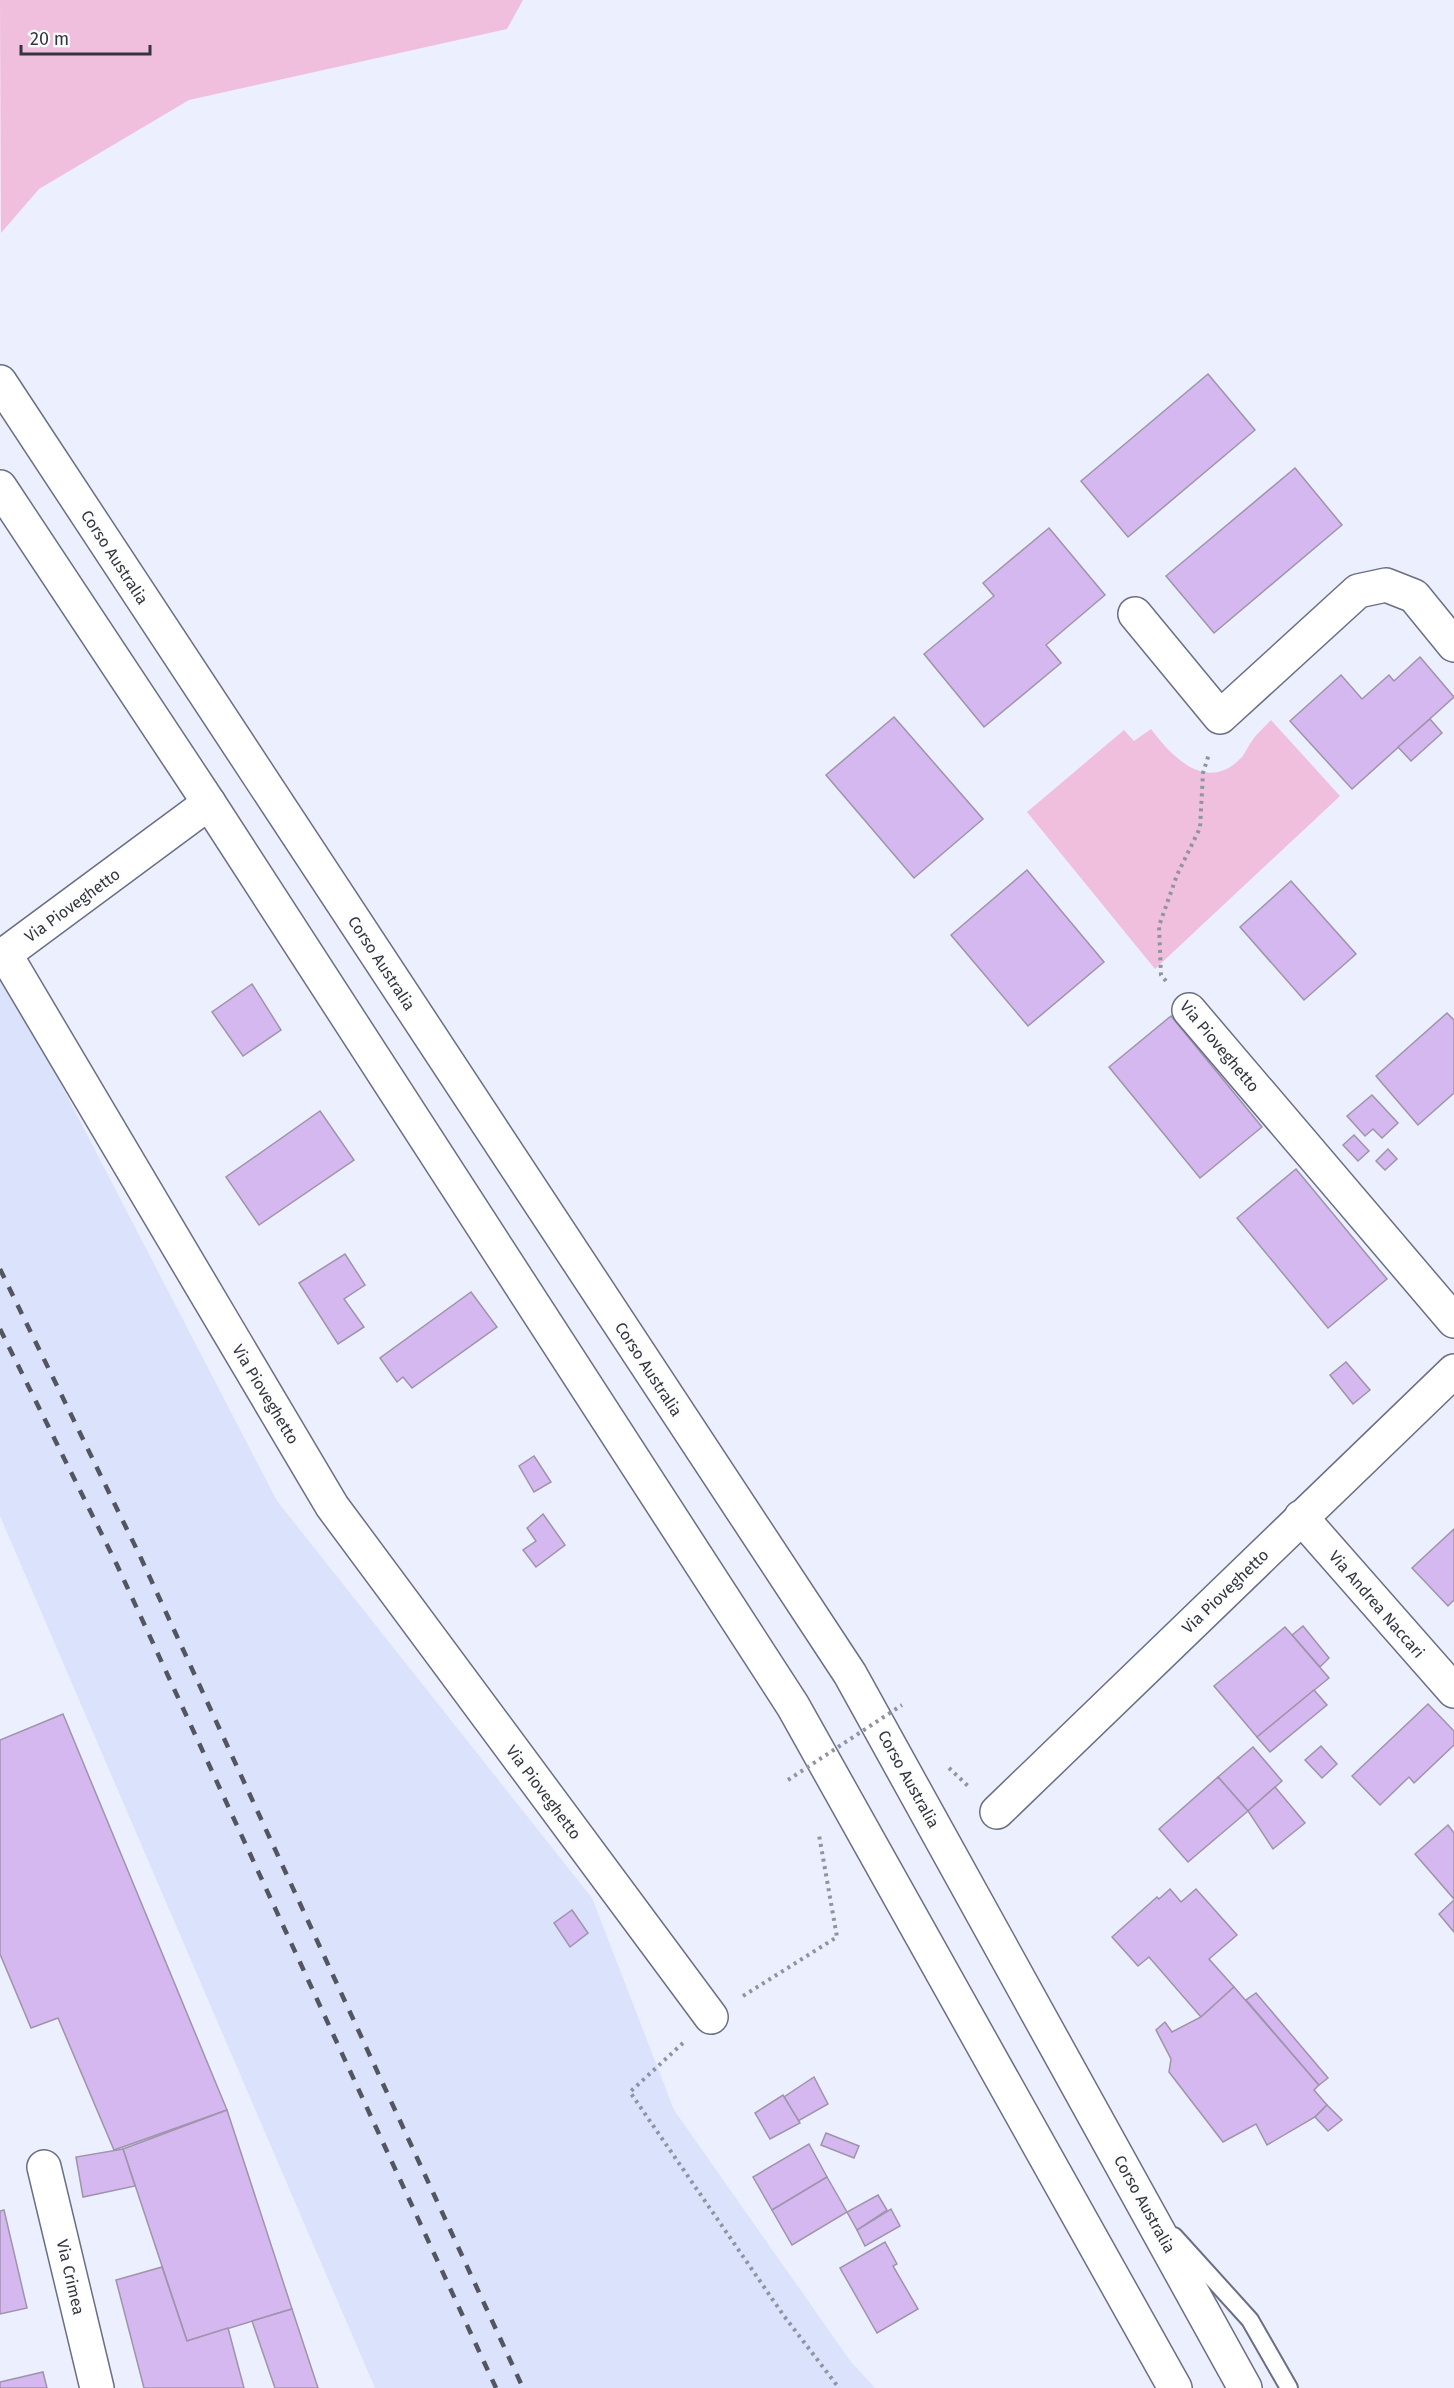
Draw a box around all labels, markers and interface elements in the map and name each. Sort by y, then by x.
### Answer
scale bar [21,18,150,56]
text: 20 m [30,28,69,50]
street label: Corso Australia [77,506,152,608]
street label: Via Pioveghetto [21,864,124,946]
street label: Corso Australia [344,912,419,1014]
street label: Via Pioveghetto [1176,997,1263,1096]
street label: Corso Australia [611,1318,686,1420]
street label: Via Pioveghetto [228,1341,303,1448]
street label: Via Pioveghetto [1178,1545,1273,1637]
street label: Via Andrea Naccari [1325,1547,1428,1662]
street label: Corso Australia [874,1727,943,1831]
street label: Via Pioveghetto [502,1741,585,1843]
street label: Corso Australia [1110,2152,1179,2256]
street label: Via Crimea [53,2238,88,2317]

